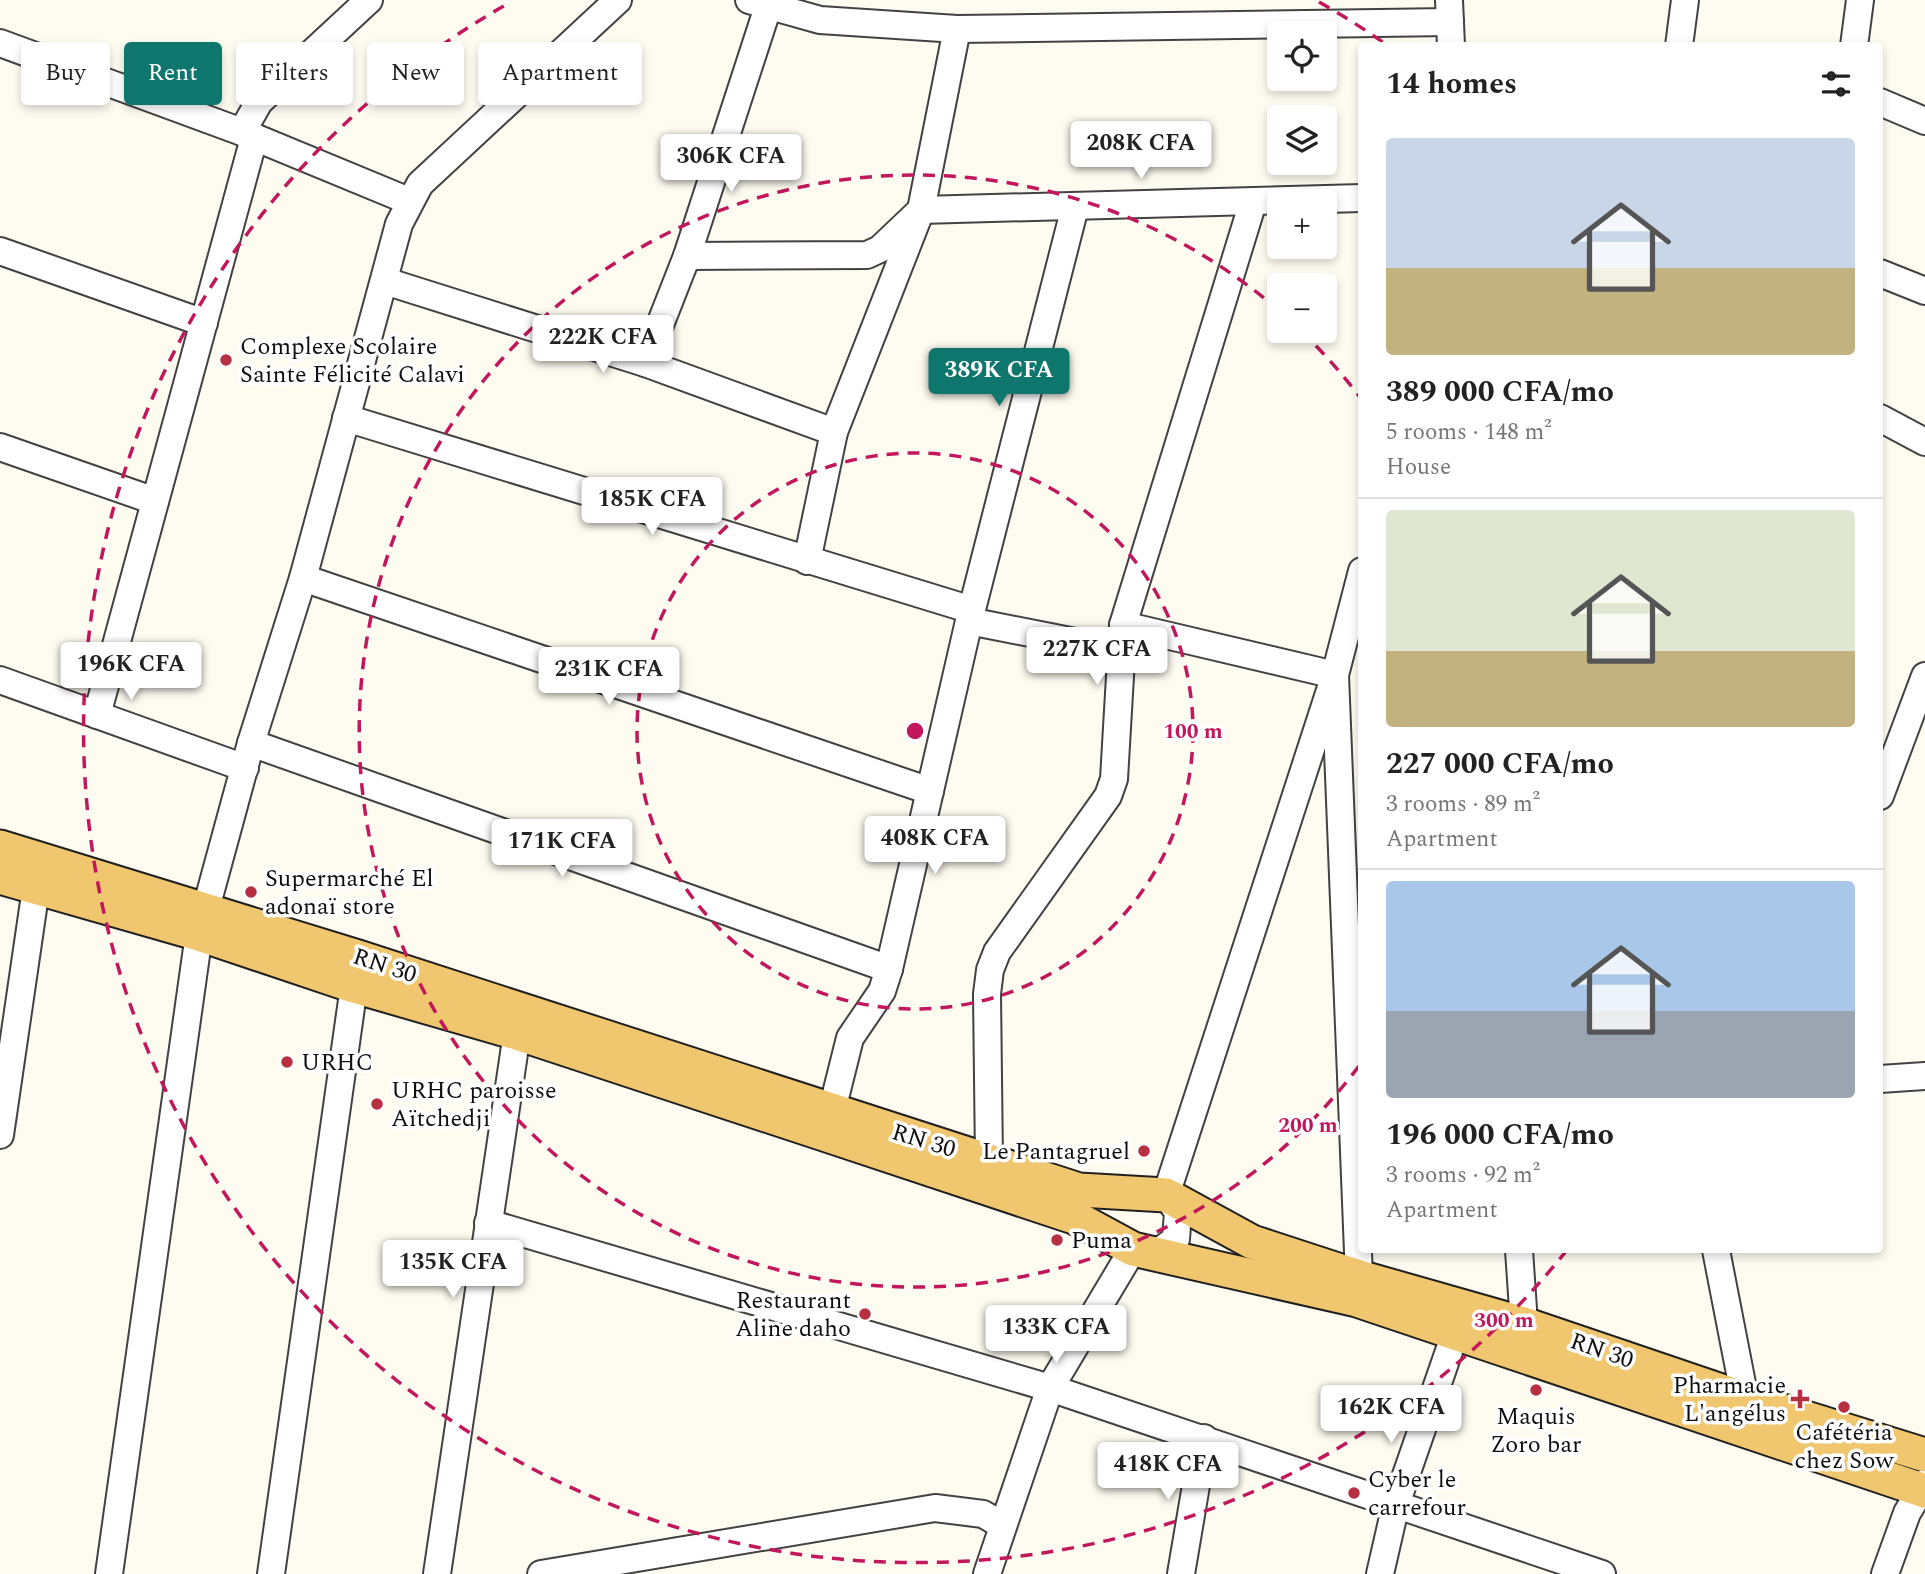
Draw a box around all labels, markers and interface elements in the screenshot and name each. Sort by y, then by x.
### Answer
map controls [1267,21,1337,343]
button: locate [1267,21,1337,91]
chip: Buy [21,42,110,105]
chip: Rent [124,42,222,105]
chip: Filters [236,42,353,105]
chip: New [367,42,464,105]
chip: Apartment [478,42,642,105]
text: 14 homes [1386,61,1517,107]
icon: filters [1817,65,1855,103]
button: layers [1267,105,1337,175]
pin: 208K CFA [1069,122,1213,181]
text: 208K CFA [1087,126,1196,161]
pin: 306K CFA [659,134,803,194]
text: 306K CFA [677,139,786,174]
icon: home [1558,184,1684,310]
button: + [1267,189,1337,259]
button: − [1267,273,1337,343]
pin: 222K CFA [531,316,675,375]
text: 222K CFA [549,320,658,355]
place label: Complexe Scolaire Sainte Félicité Calavi [240,329,465,393]
pin: 389K CFA [927,348,1071,408]
marker: Complexe Scolaire Sainte Félicité Calavi [218,352,234,368]
text: 389K CFA [945,353,1054,388]
text: 389 000 CFA/mo [1386,369,1614,415]
text: 5 rooms · 148 m² [1386,415,1552,450]
text: House [1386,450,1451,485]
pin: 185K CFA [580,477,724,537]
text: 185K CFA [598,482,707,517]
icon: home [1558,556,1684,682]
pin: 227K CFA [1025,628,1169,687]
text: 227K CFA [1043,632,1152,667]
pin: 196K CFA [59,642,203,702]
text: 196K CFA [77,647,186,682]
pin: 231K CFA [537,648,681,707]
text: 231K CFA [555,652,664,687]
text: 100 m [1163,716,1223,748]
centre of rings [903,719,927,743]
text: 227 000 CFA/mo [1386,741,1614,787]
text: 3 rooms · 89 m² [1386,787,1540,822]
pin: 408K CFA [863,816,1007,876]
pin: 171K CFA [490,820,634,879]
text: 408K CFA [881,821,990,856]
text: Apartment [1386,822,1498,857]
text: 171K CFA [508,824,617,859]
place label: Supermarché El adonaï store [265,861,434,925]
marker: Supermarché El adonaï store [243,884,259,900]
icon: home [1558,927,1684,1053]
street label: RN 30 [348,939,421,993]
place label: URHC [301,1045,373,1081]
marker: URHC [279,1054,295,1070]
place label: URHC paroisse Aïtchedji [391,1073,557,1137]
marker: URHC paroisse Aïtchedji [369,1096,385,1112]
text: 200 m [1278,1110,1338,1142]
text: 196 000 CFA/mo [1386,1112,1614,1158]
street label: RN 30 [887,1114,960,1168]
place label: Le Pantagruel [982,1134,1130,1170]
marker: Le Pantagruel [1136,1143,1152,1159]
text: 3 rooms · 92 m² [1386,1158,1540,1193]
text: Apartment [1386,1193,1498,1228]
place label: Puma [1071,1223,1132,1259]
marker: Puma [1049,1232,1065,1248]
pin: 135K CFA [381,1240,525,1300]
text: 135K CFA [399,1245,508,1280]
place label: Restaurant Aline daho [735,1283,851,1347]
text: 300 m [1474,1305,1534,1337]
marker: Restaurant Aline daho [857,1306,873,1322]
pin: 133K CFA [984,1306,1128,1365]
text: 133K CFA [1002,1310,1111,1345]
street label: RN 30 [1565,1323,1638,1379]
place label: Pharmacie L'angélus [1673,1368,1786,1432]
marker: Maquis Zoro bar [1528,1382,1544,1398]
pin: 162K CFA [1319,1386,1463,1445]
text: 162K CFA [1337,1390,1446,1425]
marker: Pharmacie L'angélus [1792,1391,1808,1407]
place label: Maquis Zoro bar [1490,1399,1582,1463]
marker: Cafétéria chez Sow [1836,1399,1852,1415]
place label: Cafétéria chez Sow [1795,1415,1894,1479]
pin: 418K CFA [1096,1442,1240,1502]
text: 418K CFA [1114,1447,1223,1482]
place label: Cyber le carrefour [1368,1462,1466,1526]
marker: Cyber le carrefour [1346,1485,1362,1501]

